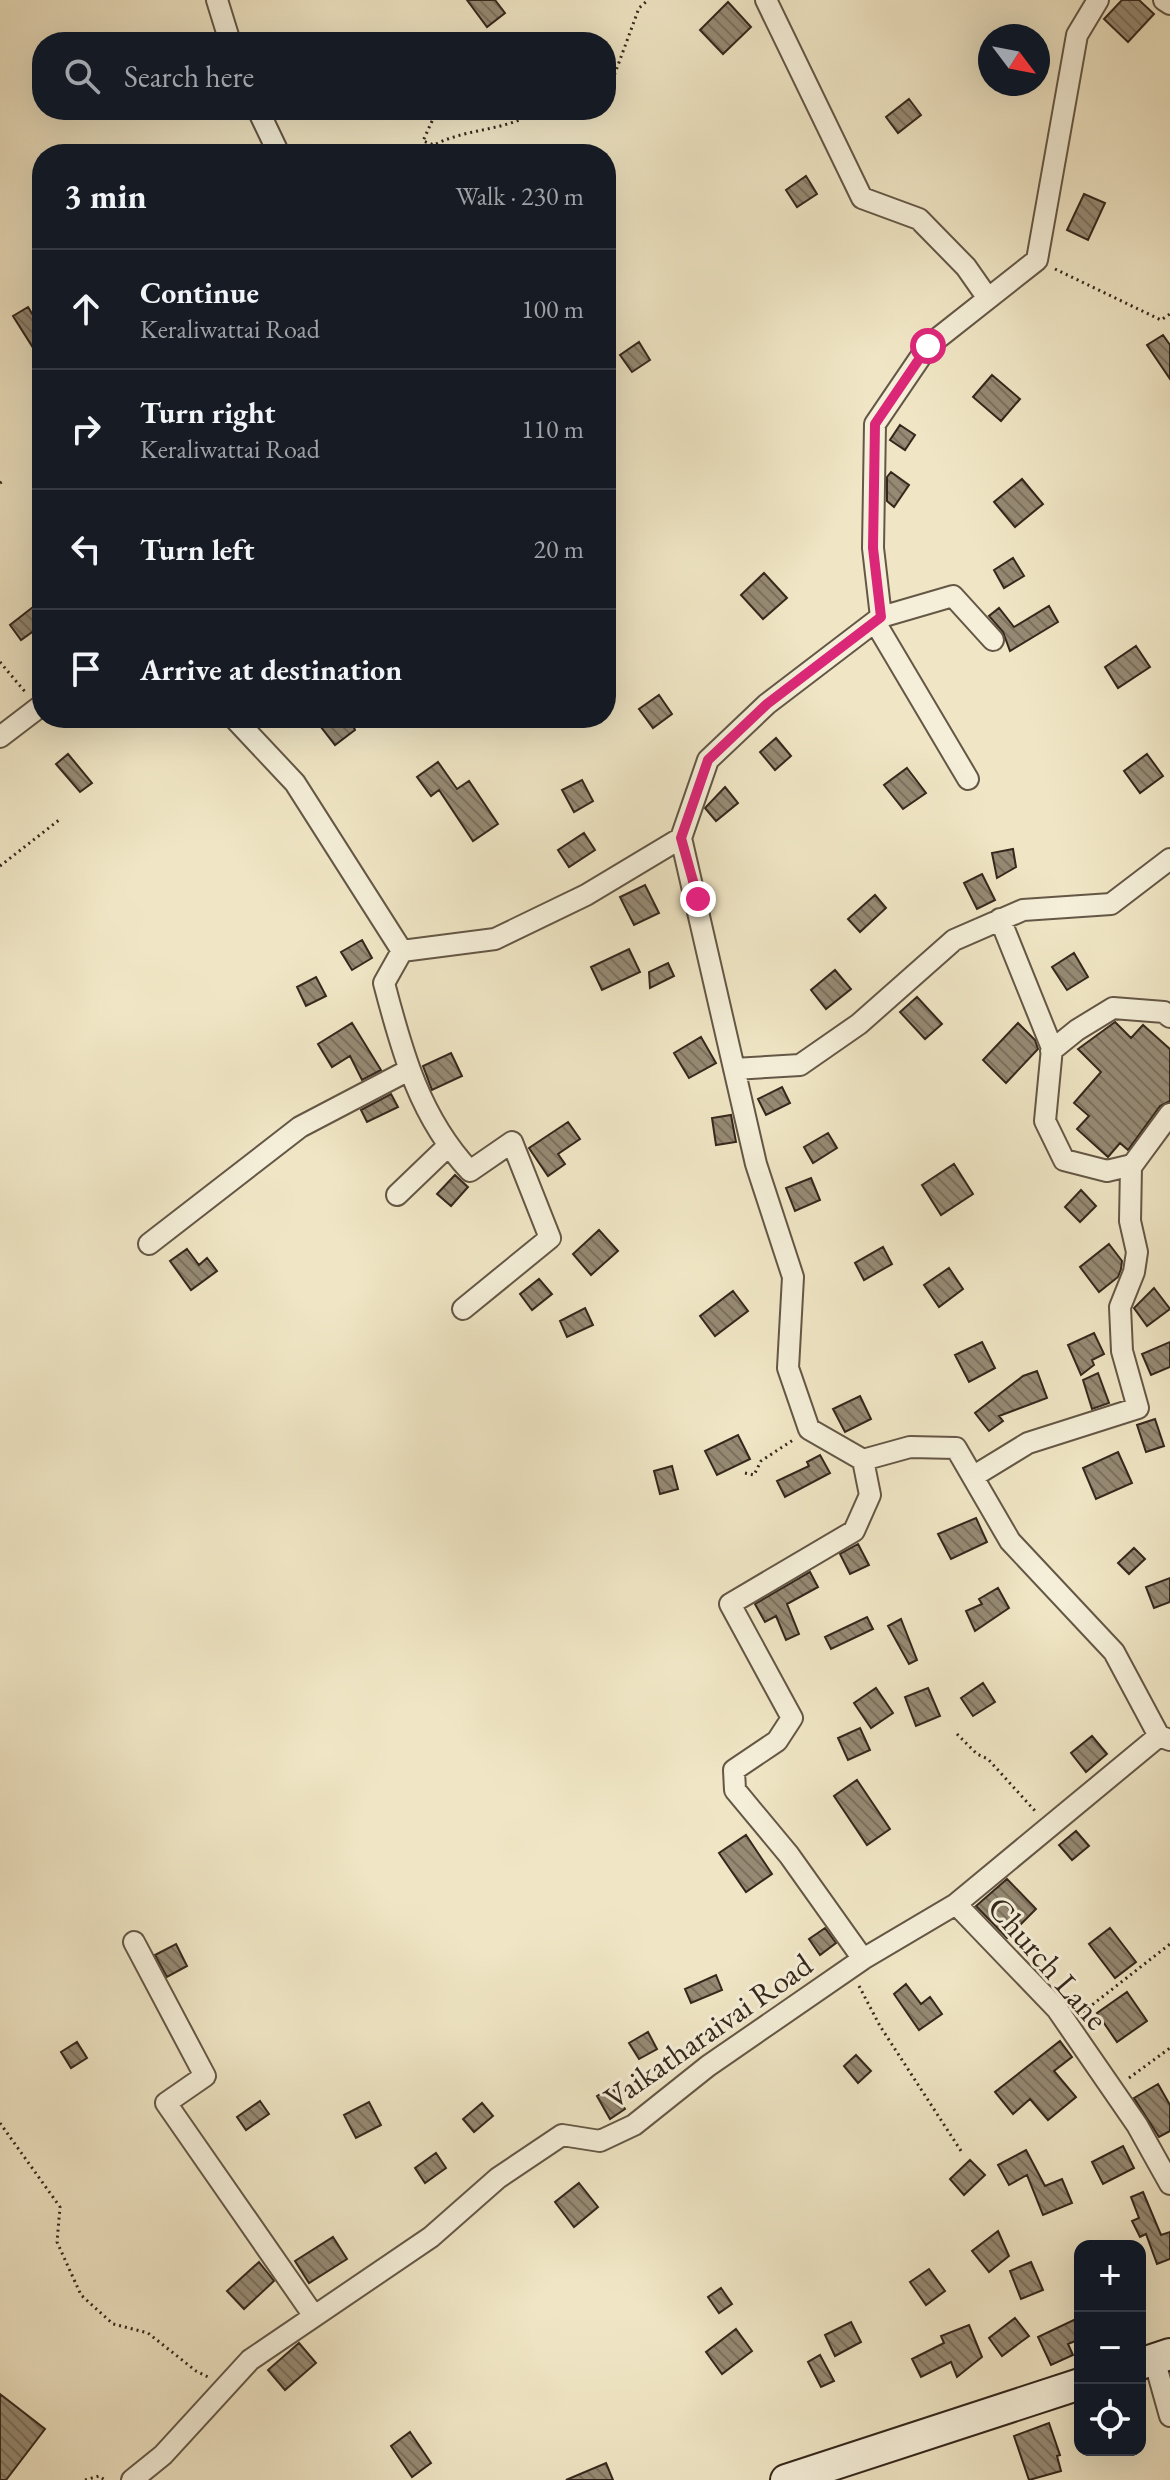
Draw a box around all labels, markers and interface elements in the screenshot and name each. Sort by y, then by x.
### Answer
north arrow [978,24,1050,96]
search box [32,32,616,120]
icon: search [60,54,104,98]
text: Search here [124,57,254,96]
text: 3 min [64,174,147,218]
text: Walk · 230 m [456,179,584,213]
text: Continue [140,273,259,312]
icon: ahead [64,287,108,331]
text: 100 m [521,292,584,326]
text: Keraliwattai Road [140,312,320,346]
route start [910,328,946,364]
text: Turn right [140,393,276,432]
icon: right [64,407,108,451]
text: 110 m [521,412,584,446]
text: Keraliwattai Road [140,432,320,466]
icon: left [64,527,108,571]
text: Turn left [140,530,254,569]
text: 20 m [534,532,584,566]
icon: arrive [64,647,108,691]
text: Arrive at destination [140,650,402,689]
route end [680,881,716,917]
street label: Church Lane [979,1888,1117,2038]
street label: Vaikatharaivai Road [596,1943,821,2118]
map controls [1074,2240,1146,2456]
button: + [1074,2240,1146,2312]
button: − [1074,2312,1146,2384]
button: locate [1074,2384,1146,2456]

